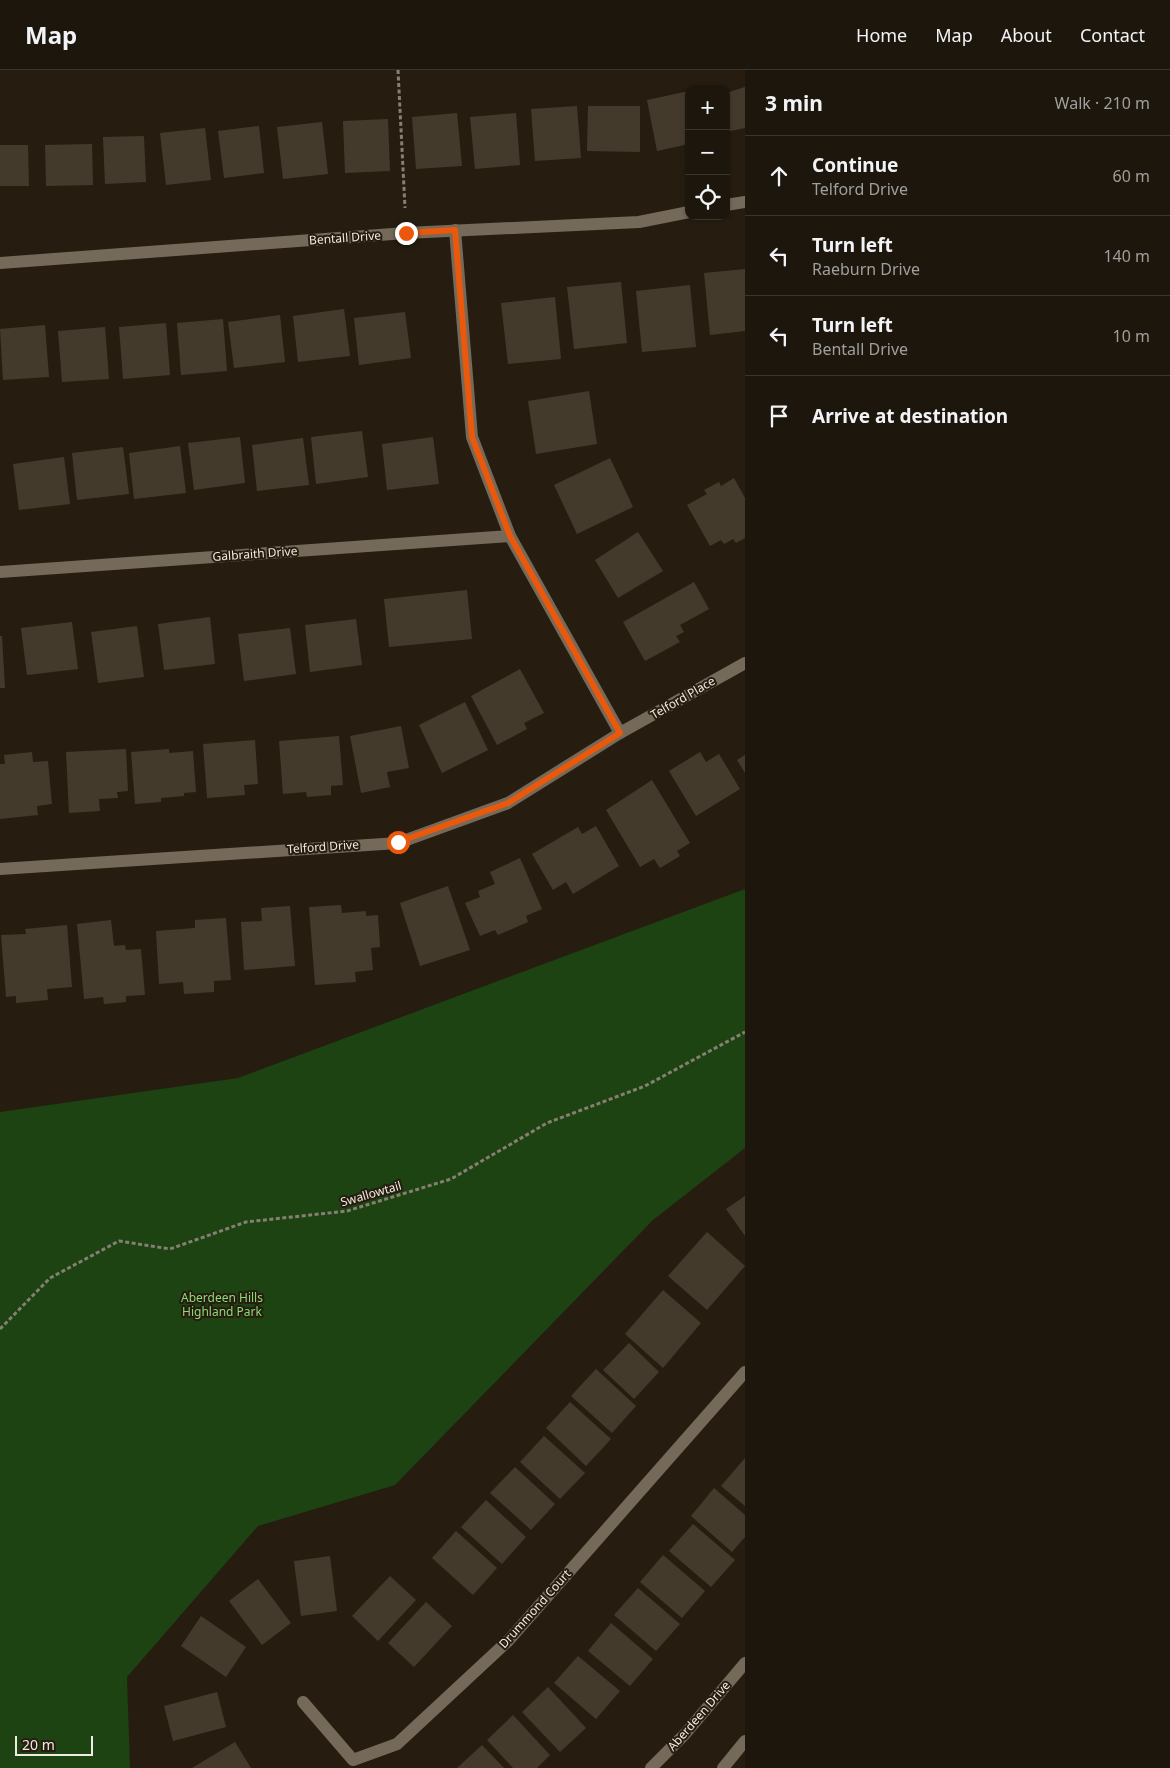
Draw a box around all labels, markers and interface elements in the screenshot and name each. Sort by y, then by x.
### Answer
text: Map [25,18,77,51]
text: Home [856,23,907,47]
text: Map [935,23,973,47]
text: About [1001,23,1052,47]
text: Contact [1080,23,1145,47]
map controls [685,85,730,220]
button: + [685,85,730,130]
text: 3 min [765,89,823,117]
text: Walk · 210 m [1055,92,1150,114]
button: − [685,130,730,175]
text: Continue [812,152,898,178]
icon: ahead [765,162,793,190]
text: 60 m [1113,165,1150,187]
button: locate [685,175,730,220]
text: Telford Drive [812,178,908,200]
route end [395,222,418,245]
street label: Bentall Drive [308,226,382,248]
text: Turn left [812,232,893,258]
icon: left [765,242,793,270]
text: 140 m [1103,245,1150,267]
text: Raeburn Drive [812,258,920,280]
text: Turn left [812,312,893,338]
icon: left [765,322,793,350]
text: 10 m [1113,325,1150,347]
text: Bentall Drive [812,338,908,360]
icon: arrive [765,402,793,430]
text: Arrive at destination [812,403,1008,429]
street label: Galbraith Drive [212,542,298,565]
street label: Telford Place [647,672,718,723]
route start [387,831,410,854]
street label: Telford Drive [286,835,360,857]
street label: Swallowtail [338,1177,403,1210]
park label: Aberdeen Hills Highland Park [181,1289,263,1320]
street label: Drummond Court [495,1565,575,1652]
street label: Aberdeen Drive [663,1677,734,1754]
scale bar [15,1733,92,1756]
text: 20 m [22,1735,55,1754]

